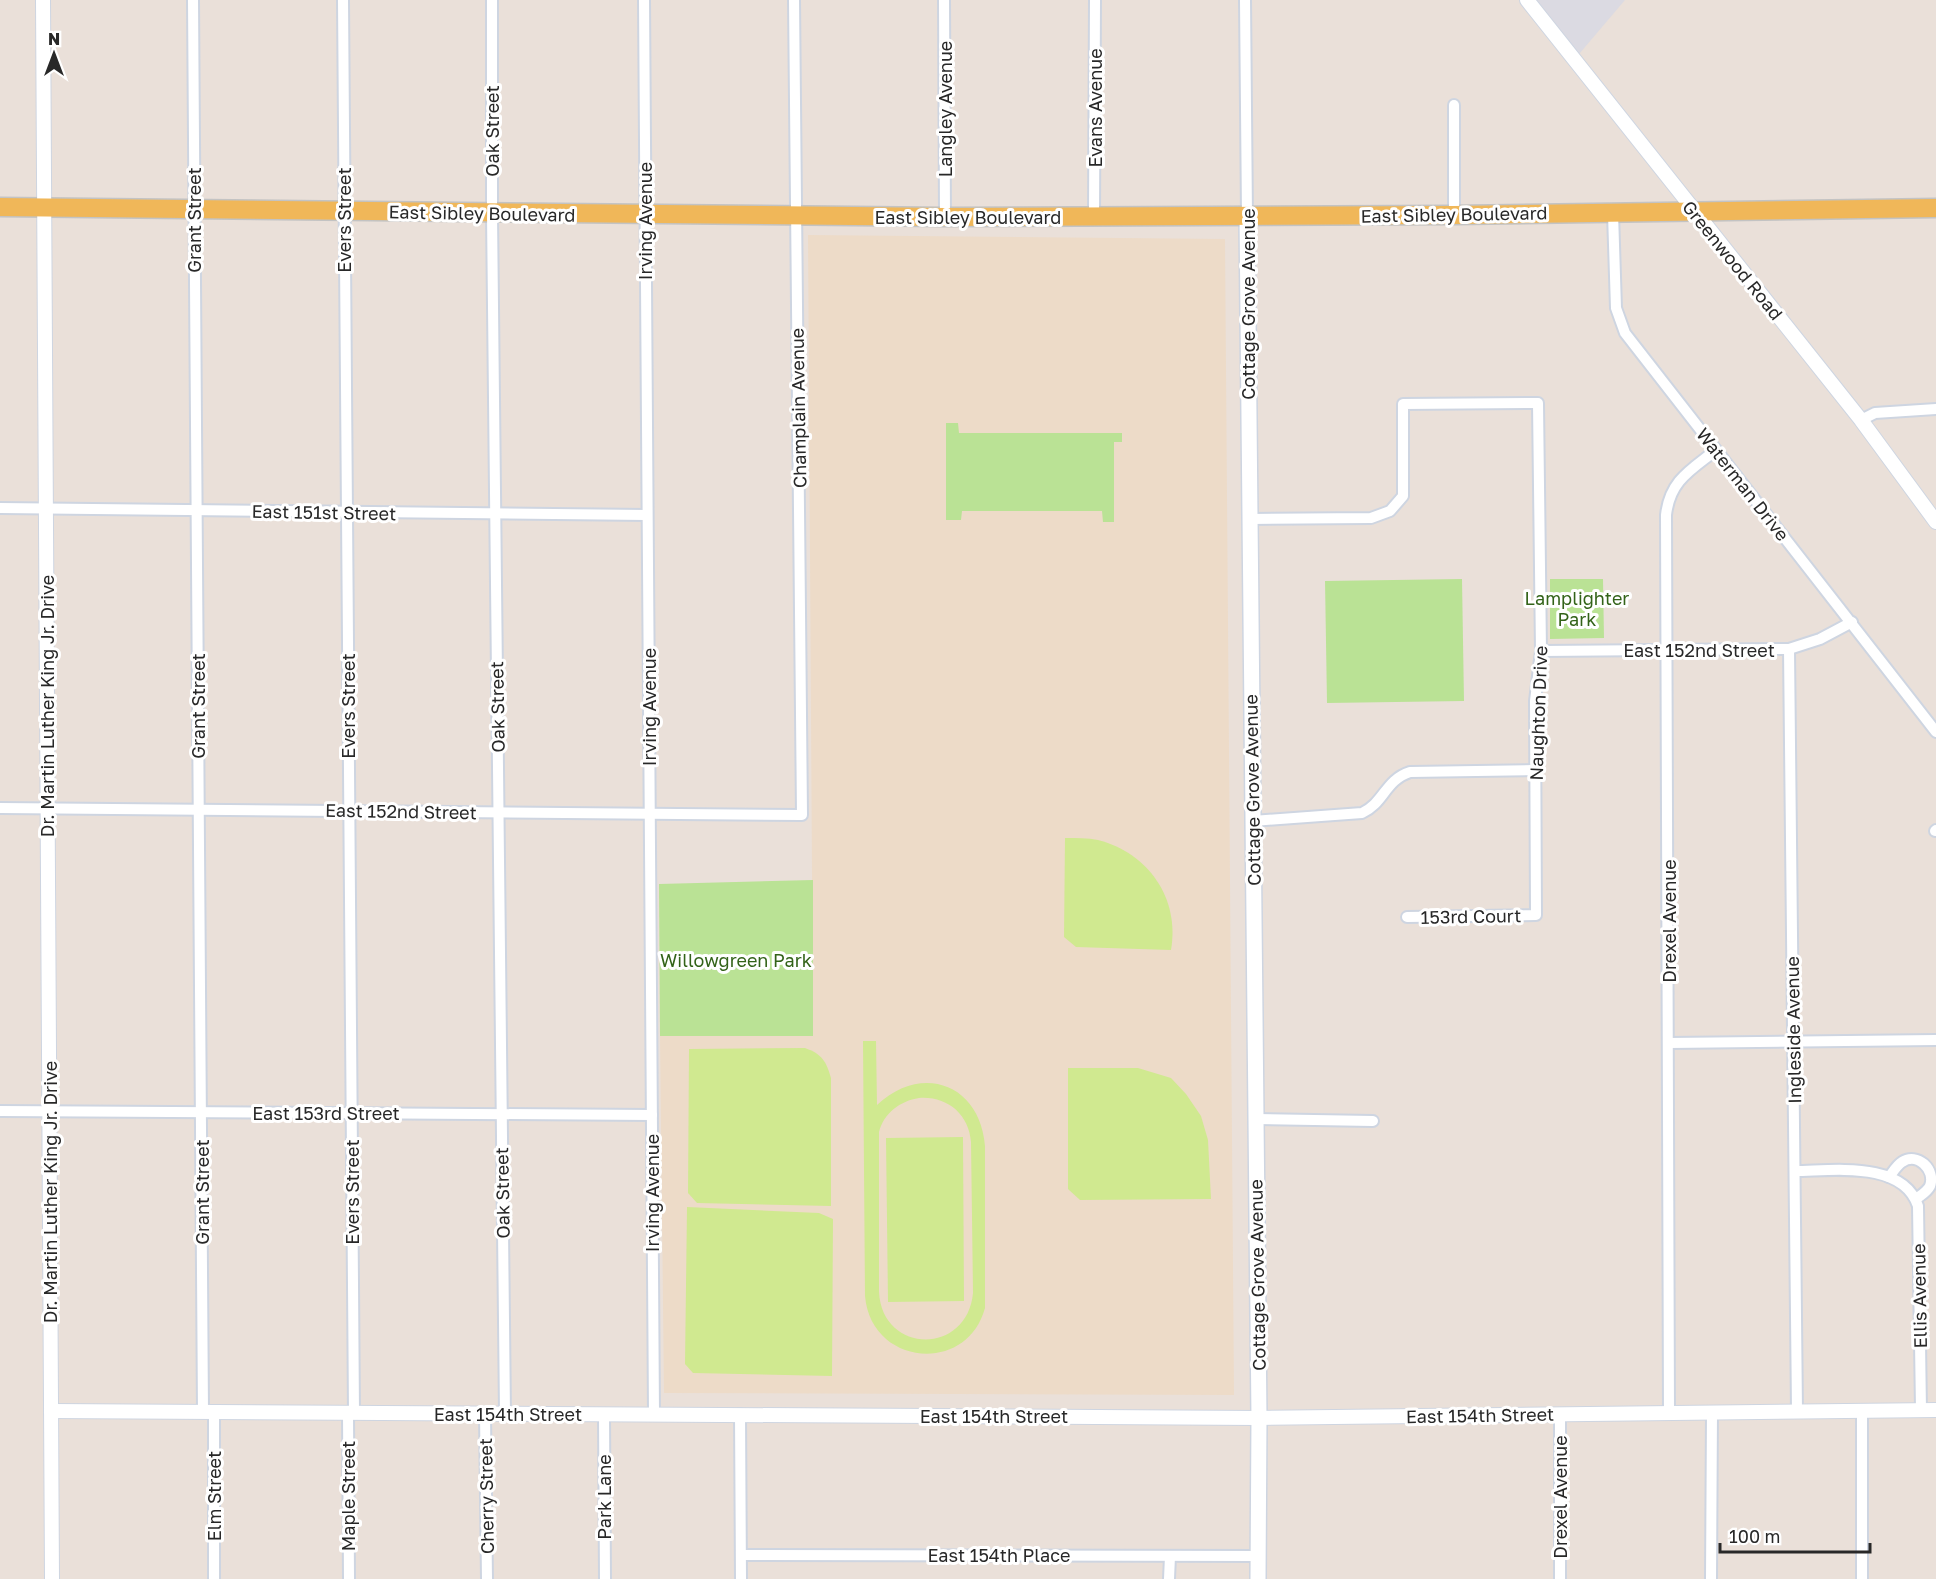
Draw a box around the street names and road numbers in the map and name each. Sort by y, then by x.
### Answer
street label: Langley Avenue [934,41,956,177]
street label: Evans Avenue [1084,48,1106,168]
street label: Oak Street [481,85,503,177]
street label: Irving Avenue [634,162,656,280]
street label: Grant Street [183,167,205,273]
street label: Evers Street [333,167,355,273]
street label: Greenwood Road [1678,196,1788,324]
street label: East Sibley Boulevard [388,200,576,226]
street label: East Sibley Boulevard [1360,201,1548,227]
street label: East Sibley Boulevard [875,206,1061,228]
street label: Cottage Grove Avenue [1237,208,1259,400]
street label: Champlain Avenue [786,328,810,488]
street label: Waterman Drive [1692,423,1794,545]
street label: East 151st Street [251,500,397,524]
street label: Dr. Martin Luther King Jr. Drive [36,575,58,837]
street label: East 152nd Street [1623,639,1775,661]
street label: Naughton Drive [1525,645,1551,781]
street label: Irving Avenue [638,648,660,766]
street label: Grant Street [187,653,209,759]
street label: Evers Street [337,653,359,759]
street label: Oak Street [485,661,509,753]
street label: Cottage Grove Avenue [1239,694,1265,886]
street label: East 152nd Street [325,799,477,823]
street label: Drexel Avenue [1658,859,1680,983]
street label: 153rd Court [1421,904,1521,928]
street label: Ingleside Avenue [1781,956,1805,1104]
street label: Dr. Martin Luther King Jr. Drive [39,1061,61,1323]
street label: East 153rd Street [252,1102,400,1124]
street label: Irving Avenue [641,1134,663,1252]
street label: Grant Street [191,1139,213,1245]
street label: Evers Street [341,1139,363,1245]
street label: Oak Street [490,1147,514,1239]
street label: Cottage Grove Avenue [1244,1179,1270,1371]
street label: Ellis Avenue [1907,1243,1931,1349]
street label: East 154th Street [434,1403,582,1425]
street label: East 154th Street [1406,1403,1554,1427]
street label: East 154th Street [920,1405,1068,1427]
street label: Drexel Avenue [1549,1435,1571,1559]
street label: Cherry Street [474,1438,498,1554]
street label: Maple Street [337,1441,359,1551]
street label: Elm Street [203,1451,225,1541]
street label: Park Lane [593,1454,615,1540]
street label: East 154th Place [927,1544,1071,1566]

